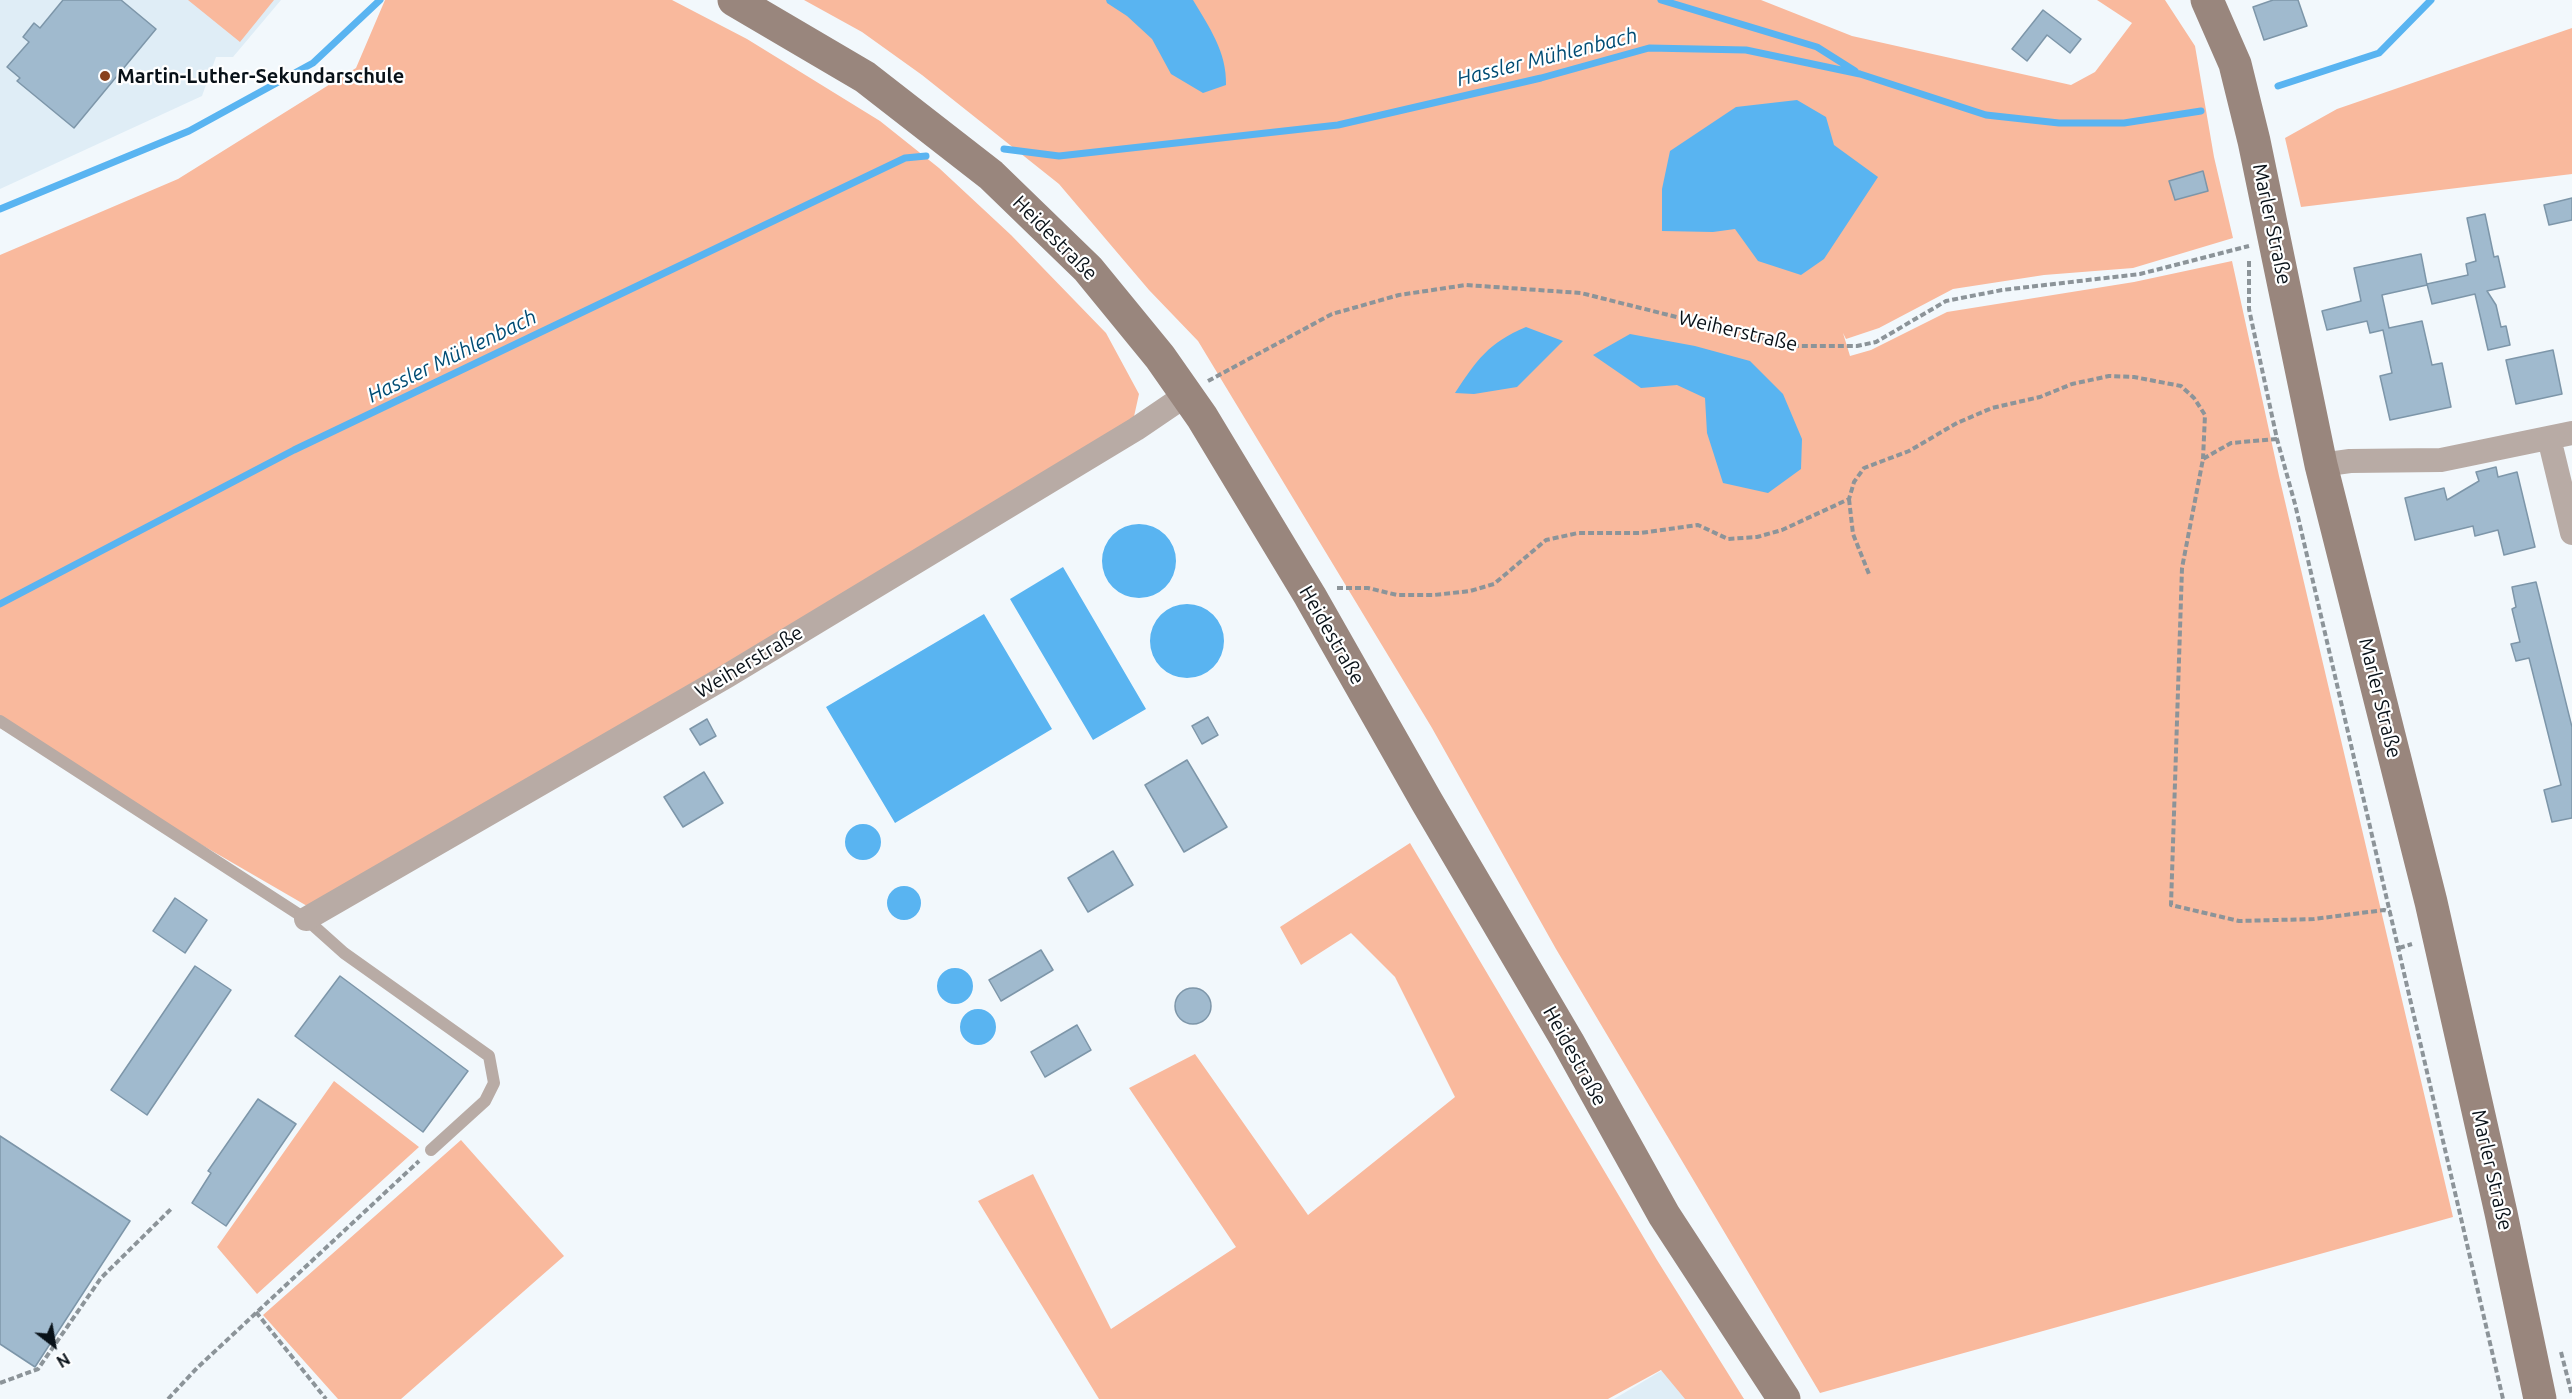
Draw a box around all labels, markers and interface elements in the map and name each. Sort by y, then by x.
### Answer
water label: Hassler Mühlenbach [1454,22,1640,92]
place label: Martin-Luther-Sekundarschule [117,64,404,88]
marker: Martin-Luther-Sekundarschule [98,69,112,83]
street label: Marler Straße [2247,161,2297,287]
street label: Heidestraße [1008,191,1102,285]
water label: Hassler Mühlenbach [363,304,541,408]
street label: Weiherstraße [1676,306,1800,356]
street label: Heidestraße [1294,581,1370,689]
street label: Weiherstraße [691,620,807,704]
street label: Marler Straße [2353,635,2407,761]
street label: Heidestraße [1538,1002,1612,1110]
street label: Marler Straße [2466,1107,2518,1233]
north arrow [24,1315,84,1375]
text: N [54,1350,73,1371]

